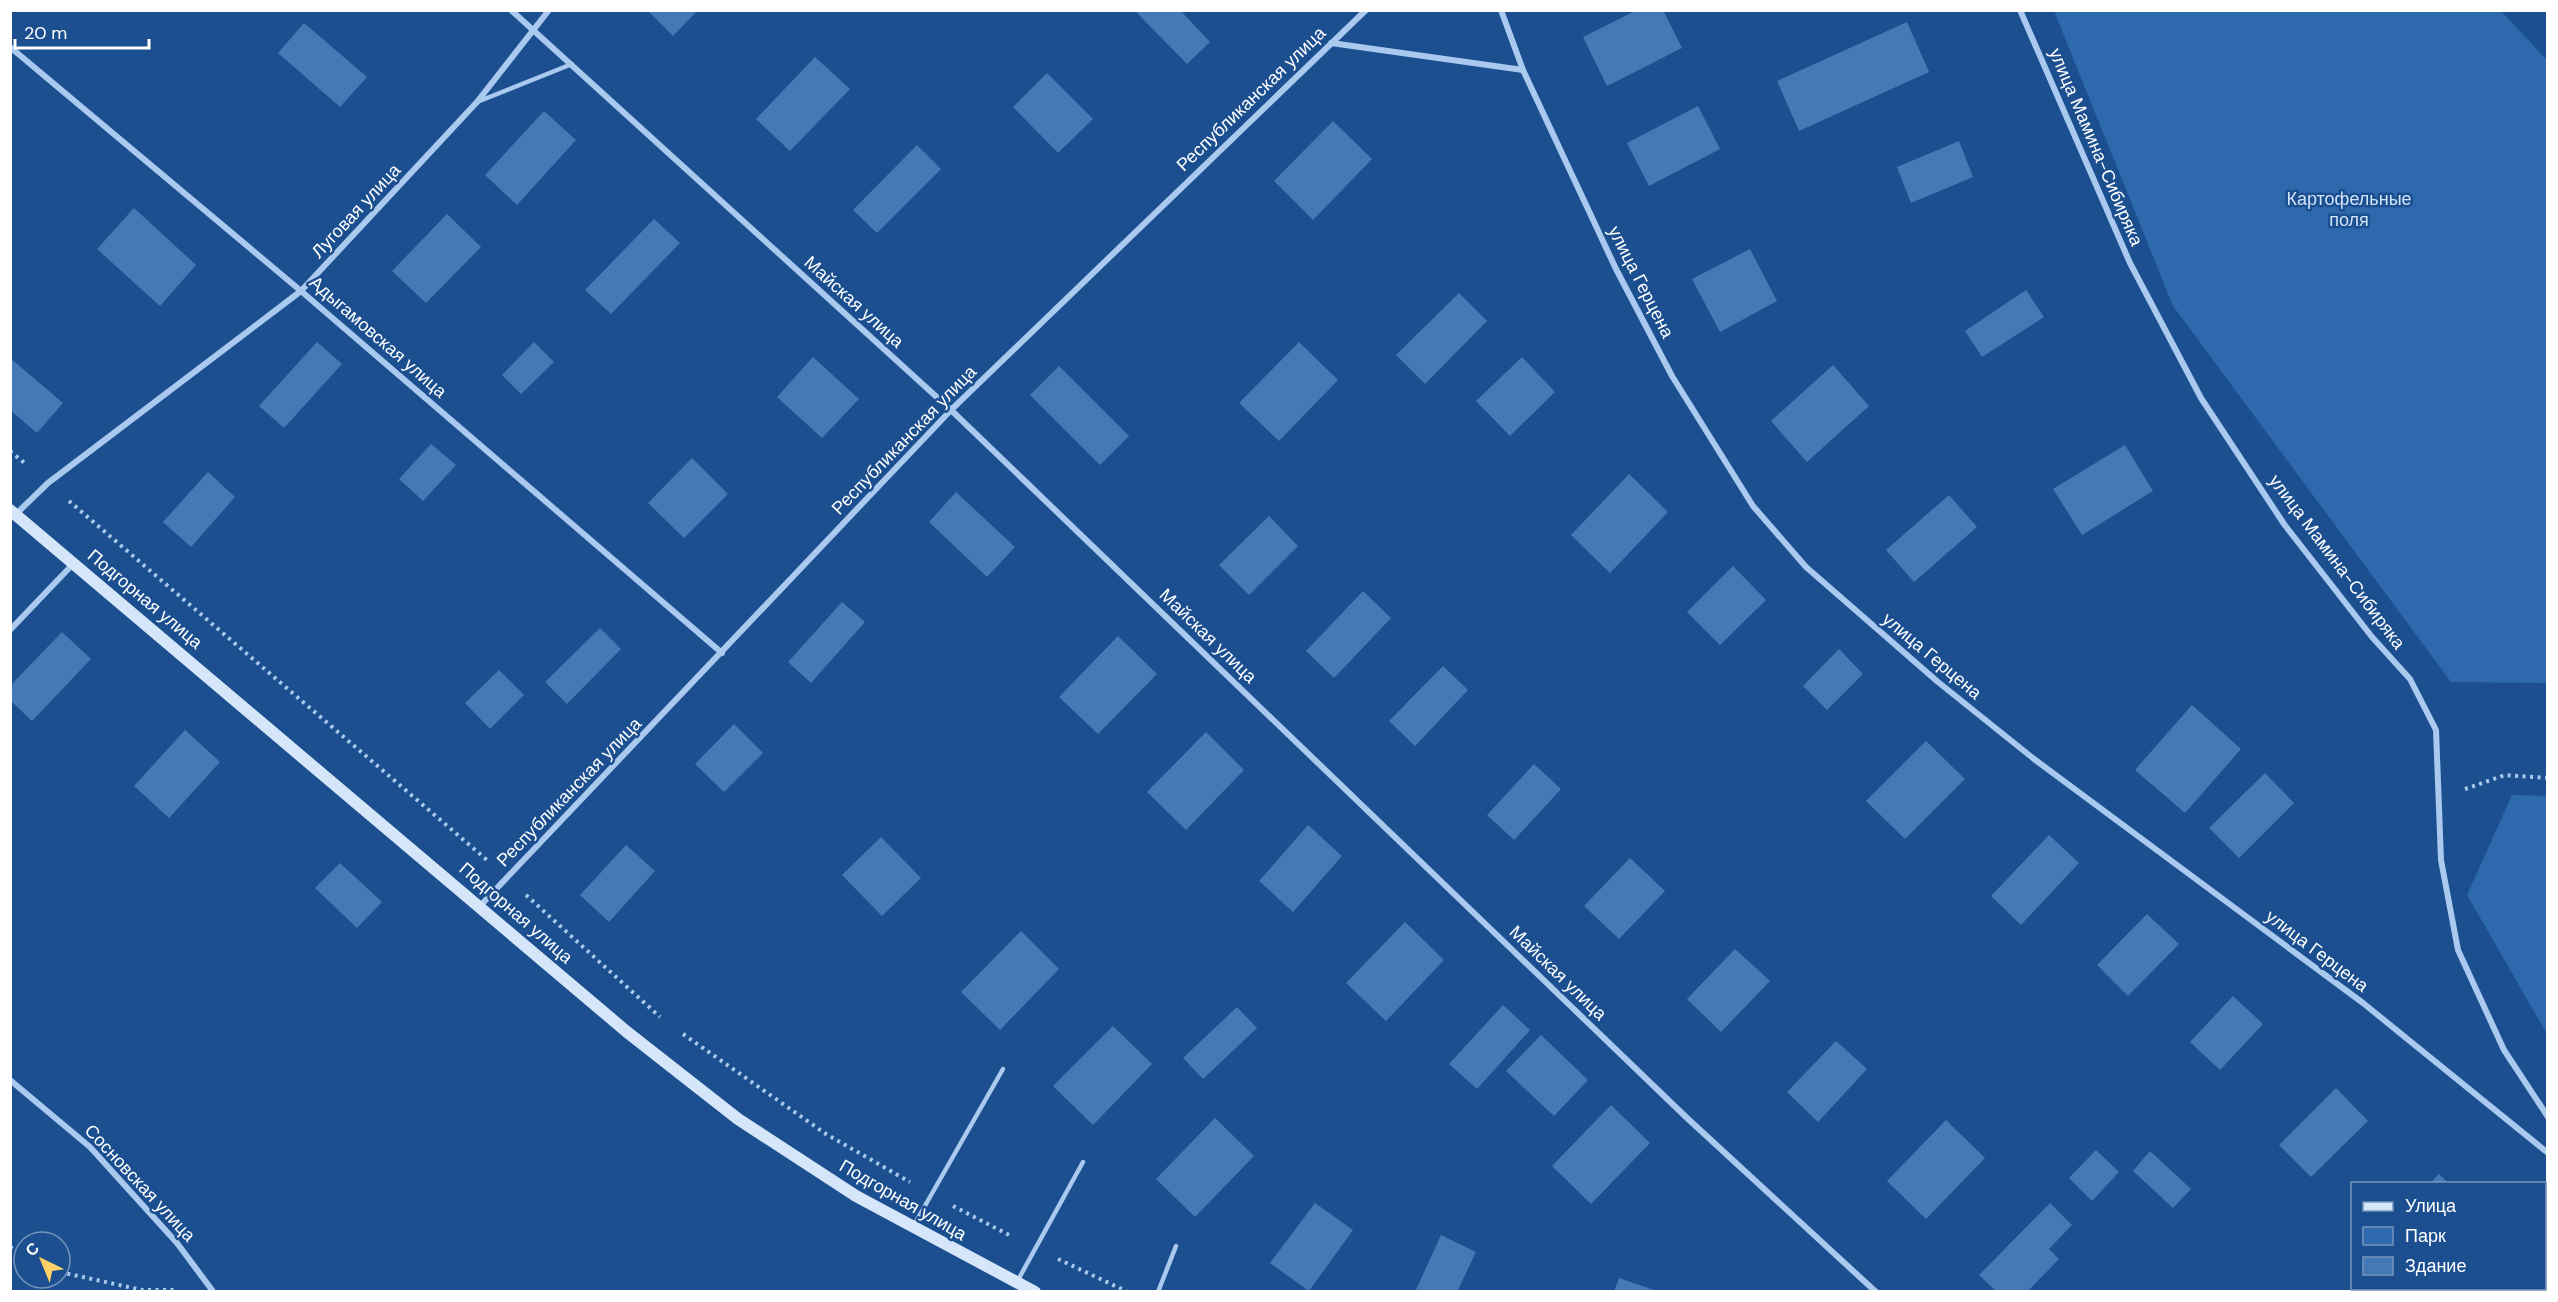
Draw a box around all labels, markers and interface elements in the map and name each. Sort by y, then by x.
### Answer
scale bar [15,12,148,50]
text: 20 m [24,21,67,45]
street label: Республиканская улица [1171,21,1332,177]
street label: улица Мамина-Сибиряка [2043,44,2149,251]
street label: Луговая улица [306,158,407,263]
park label: Картофельные поля [2286,187,2412,232]
street label: улица Герцена [1602,222,1680,343]
street label: Майская улица [799,251,910,354]
street label: Адыгамовская улица [304,271,453,404]
street label: Республиканская улица [826,359,982,520]
street label: улица Мамина-Сибиряка [2263,470,2411,655]
street label: Подгорная улица [82,544,208,655]
street label: Майская улица [1154,583,1263,689]
street label: улица Герцена [1877,607,1988,705]
street label: Республиканская улица [491,711,647,872]
street label: Подгорная улица [454,857,579,970]
street label: улица Герцена [2261,904,2374,998]
street label: Майская улица [1504,920,1613,1026]
street label: Сосновская улица [79,1119,201,1248]
street label: Подгорная улица [835,1154,972,1247]
legend [2351,1182,2546,1290]
text: Улица [2405,1194,2457,1218]
text: Парк [2405,1224,2446,1248]
north arrow [12,1230,72,1290]
text: С [21,1237,44,1261]
text: Здание [2405,1254,2466,1278]

